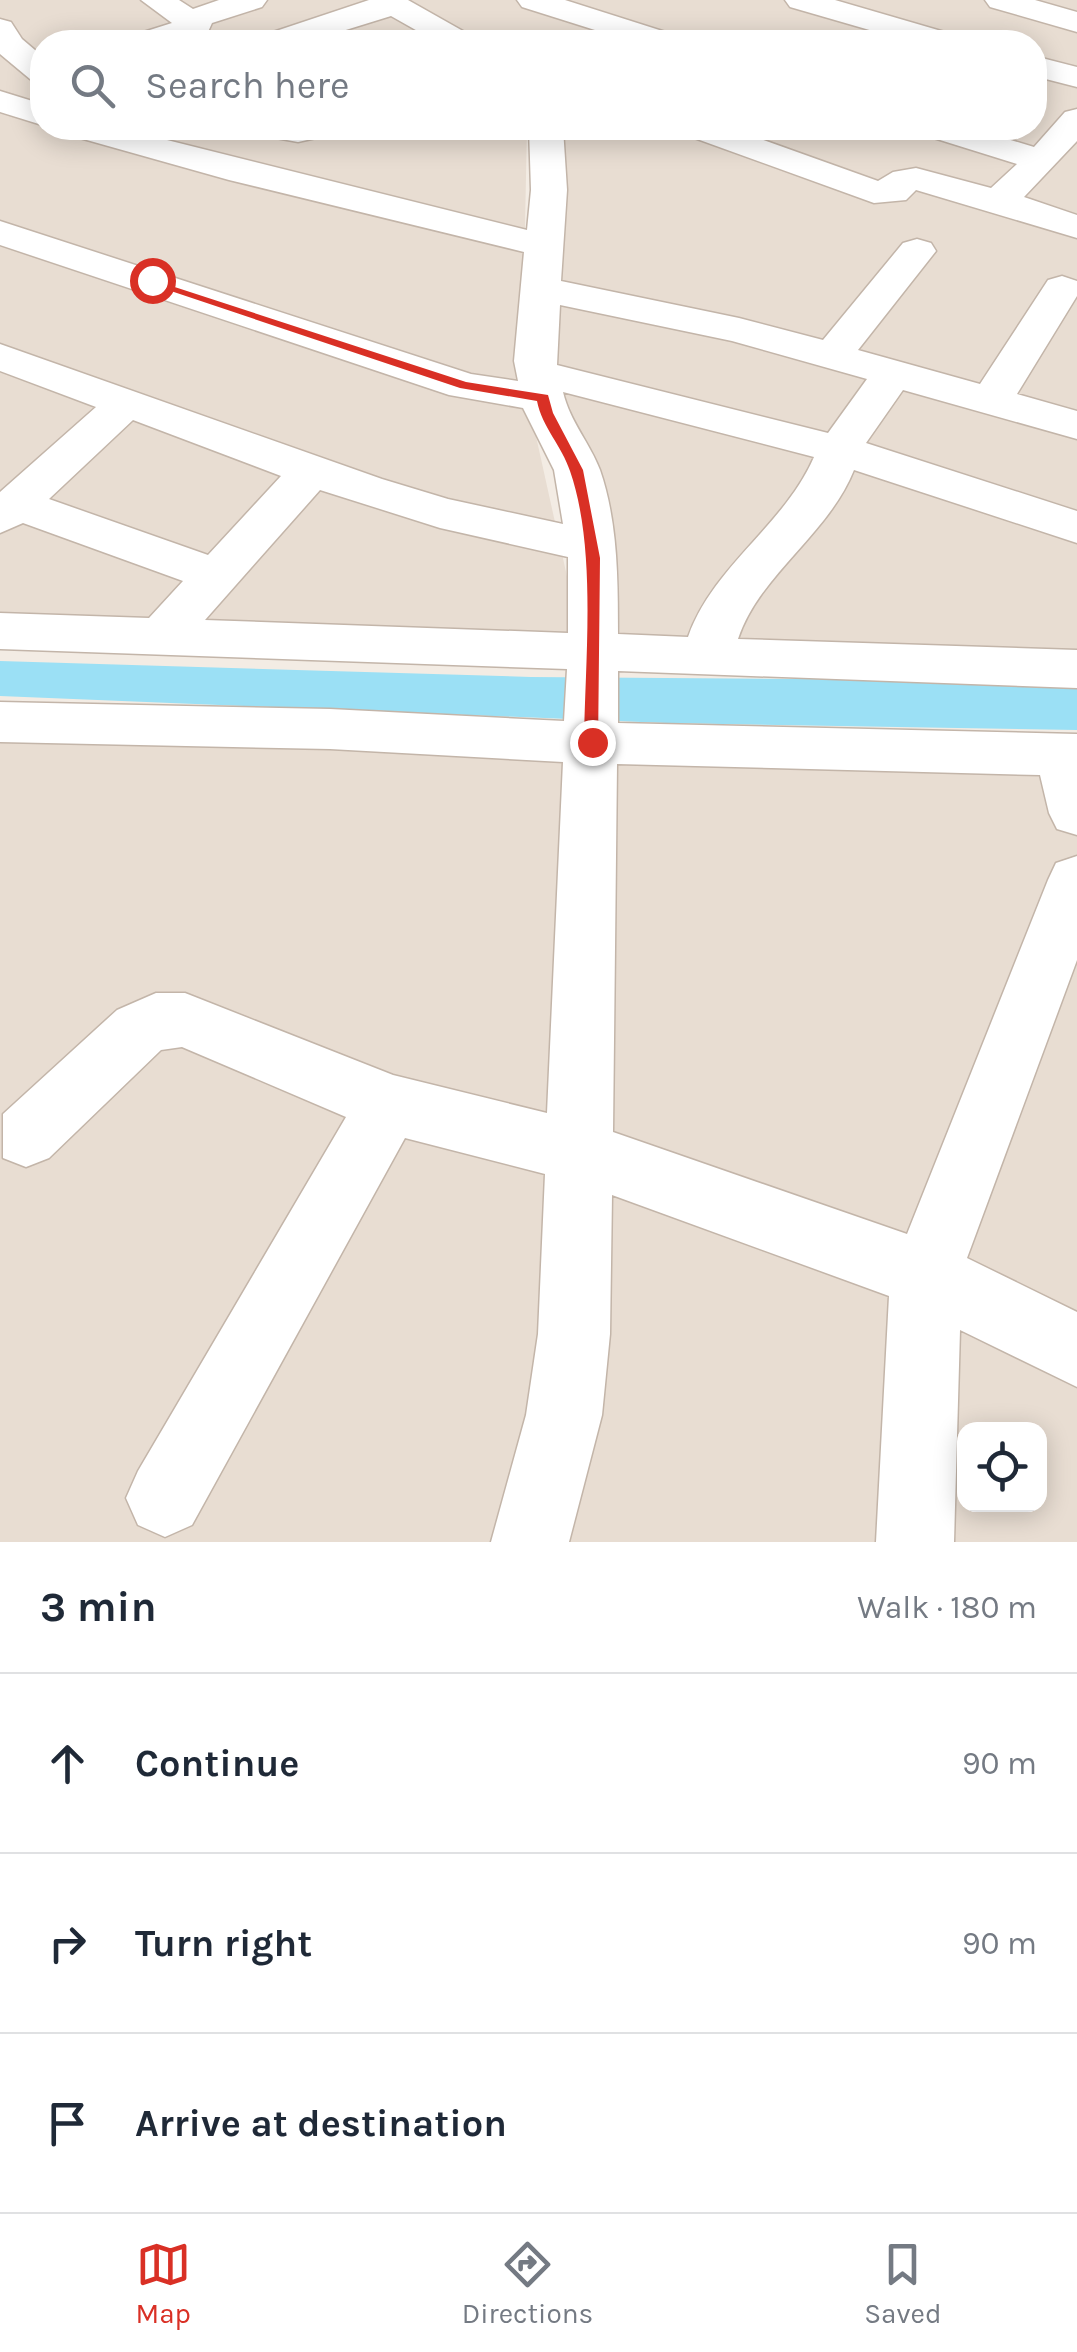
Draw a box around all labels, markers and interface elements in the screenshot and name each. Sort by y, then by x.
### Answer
search box [30,30,1047,140]
icon: search [65,58,120,113]
text: Search here [145,63,349,108]
route start [130,258,176,304]
route end [570,720,616,766]
map controls [957,1422,1047,1512]
button: locate [957,1422,1047,1512]
text: 3 min [40,1582,157,1632]
text: Walk · 180 m [857,1589,1037,1626]
icon: ahead [40,1736,95,1791]
text: Continue [135,1741,299,1786]
text: 90 m [962,1745,1037,1782]
icon: right [40,1916,95,1971]
text: Turn right [135,1921,312,1966]
text: 90 m [962,1925,1037,1962]
icon: arrive [40,2096,95,2151]
text: Arrive at destination [135,2101,507,2146]
tab: Map [135,2237,191,2330]
tab: Directions [462,2237,593,2330]
tab: Saved [864,2237,942,2330]

